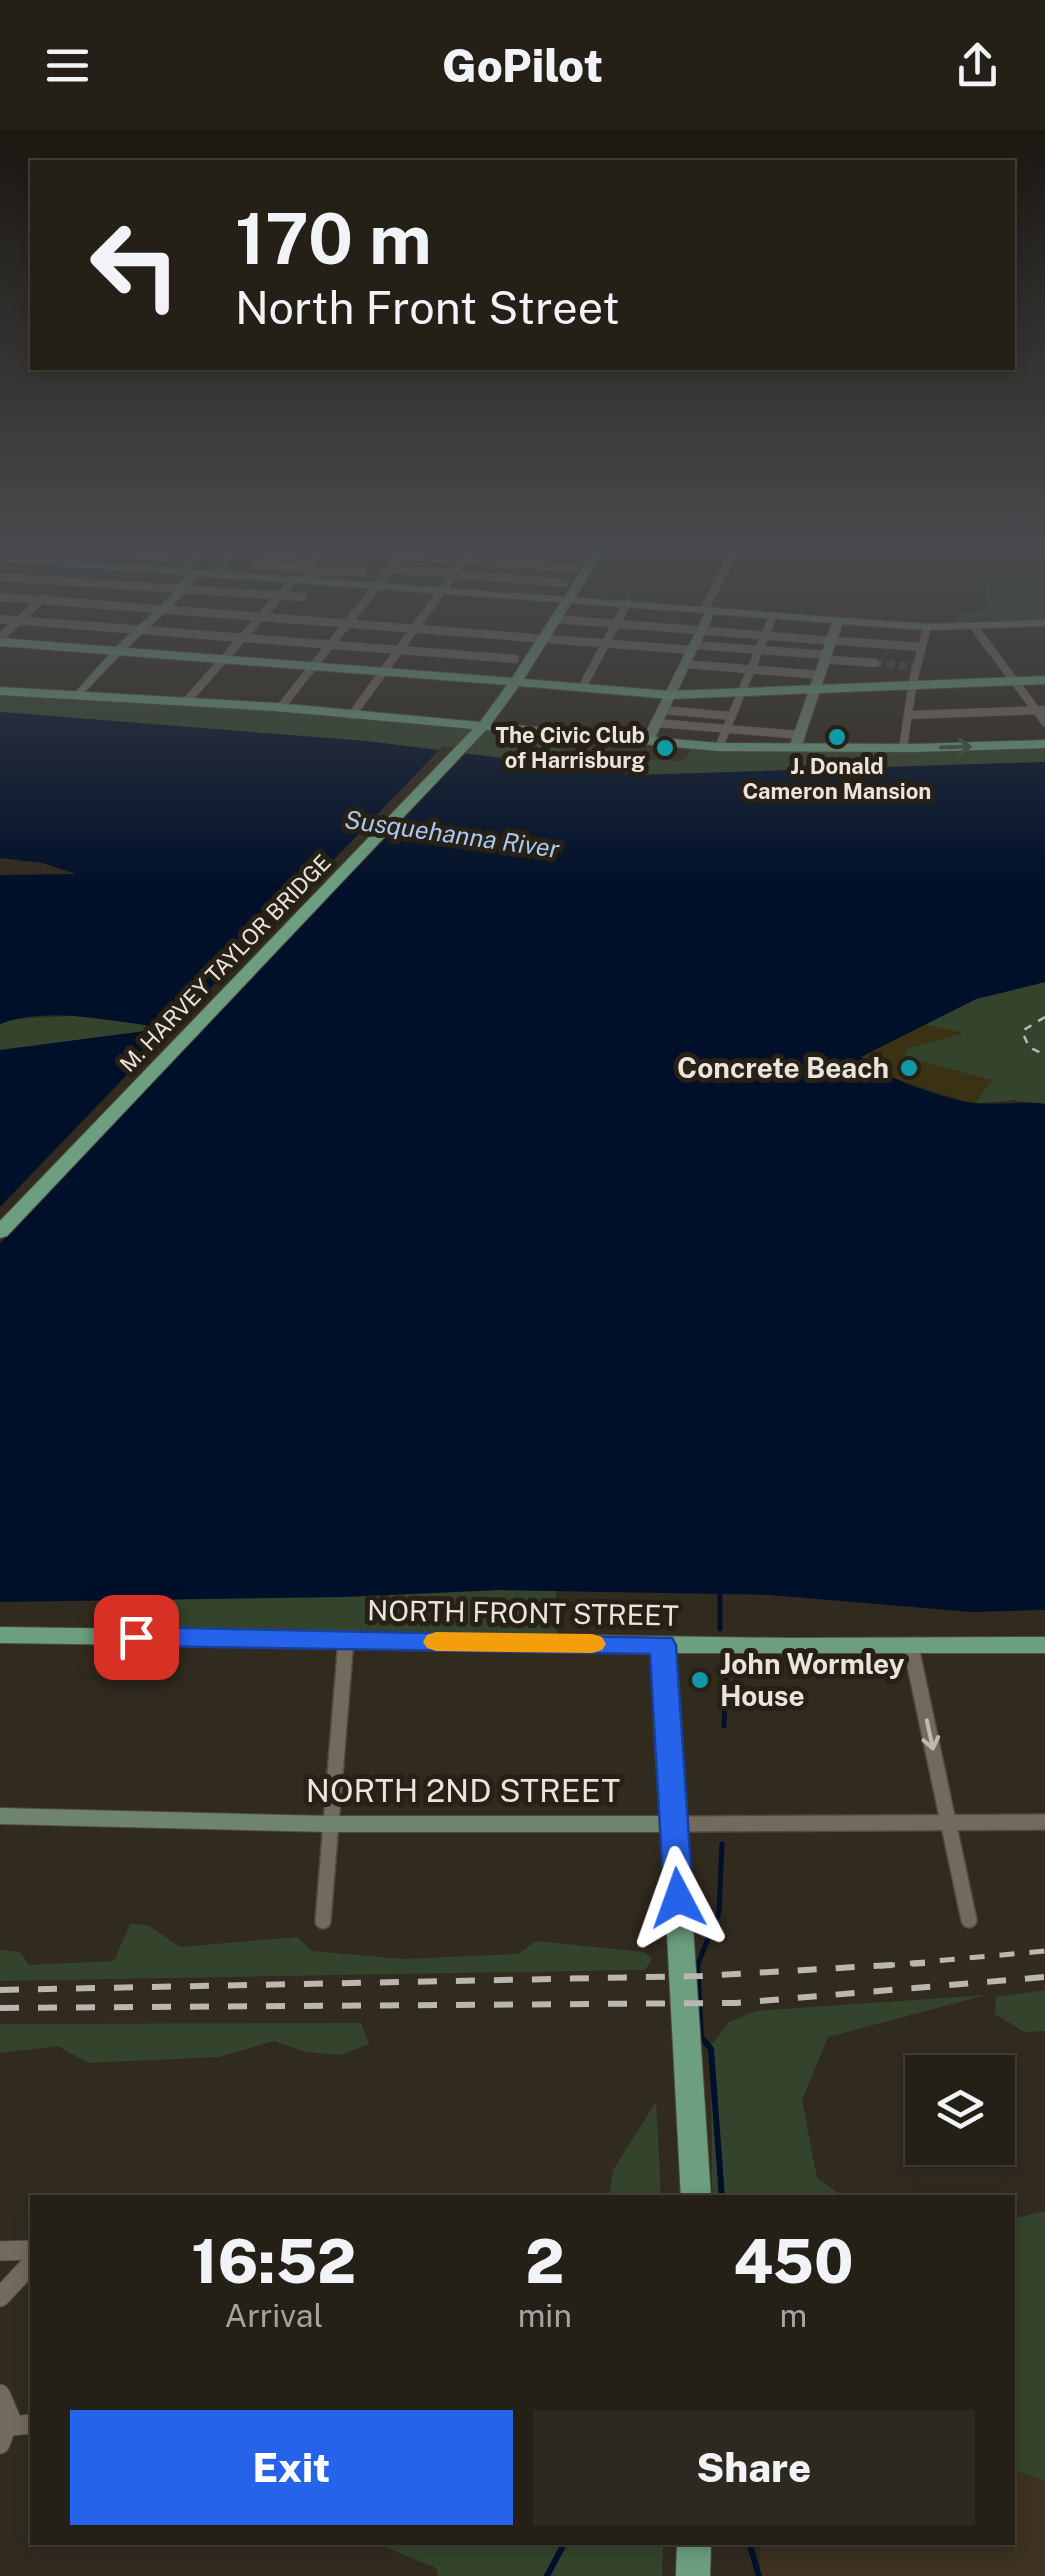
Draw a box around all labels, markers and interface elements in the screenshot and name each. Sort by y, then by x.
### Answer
icon: menu [40,38,95,93]
icon: share [950,38,1005,93]
text: GoPilot [442,39,603,92]
text: 170 m [235,197,432,280]
icon: left [70,200,200,330]
text: North Front Street [235,281,620,334]
place label: The Civic Club of Harrisburg [496,722,645,773]
marker: J. Donald Cameron Mansion [826,726,848,748]
marker: The Civic Club of Harrisburg [654,737,676,759]
one-way arrow [939,737,971,756]
place label: J. Donald Cameron Mansion [743,753,931,804]
water label: Susquehanna River [343,804,562,864]
street label: M. HARVEY TAYLOR BRIDGE [114,849,336,1077]
place label: Concrete Beach [677,1051,889,1084]
marker: Concrete Beach [898,1057,920,1079]
street label: NORTH FRONT STREET [367,1593,679,1632]
pin [94,1595,179,1680]
icon: arrive [109,1610,164,1665]
place label: John Wormley House [720,1647,905,1712]
marker: John Wormley House [689,1669,711,1691]
one-way arrow [922,1718,941,1750]
street label: NORTH 2ND STREET [306,1772,620,1809]
position arrow [626,1846,730,1950]
map controls [905,2055,1015,2165]
button: layers [905,2055,1015,2165]
text: 16:52 [191,2226,356,2297]
text: 2 [525,2226,564,2297]
text: 450 [733,2226,854,2297]
text: Arrival [224,2297,323,2334]
text: min [518,2297,572,2334]
text: m [780,2297,807,2334]
button: Exit [70,2410,513,2525]
button: Share [533,2410,975,2525]

